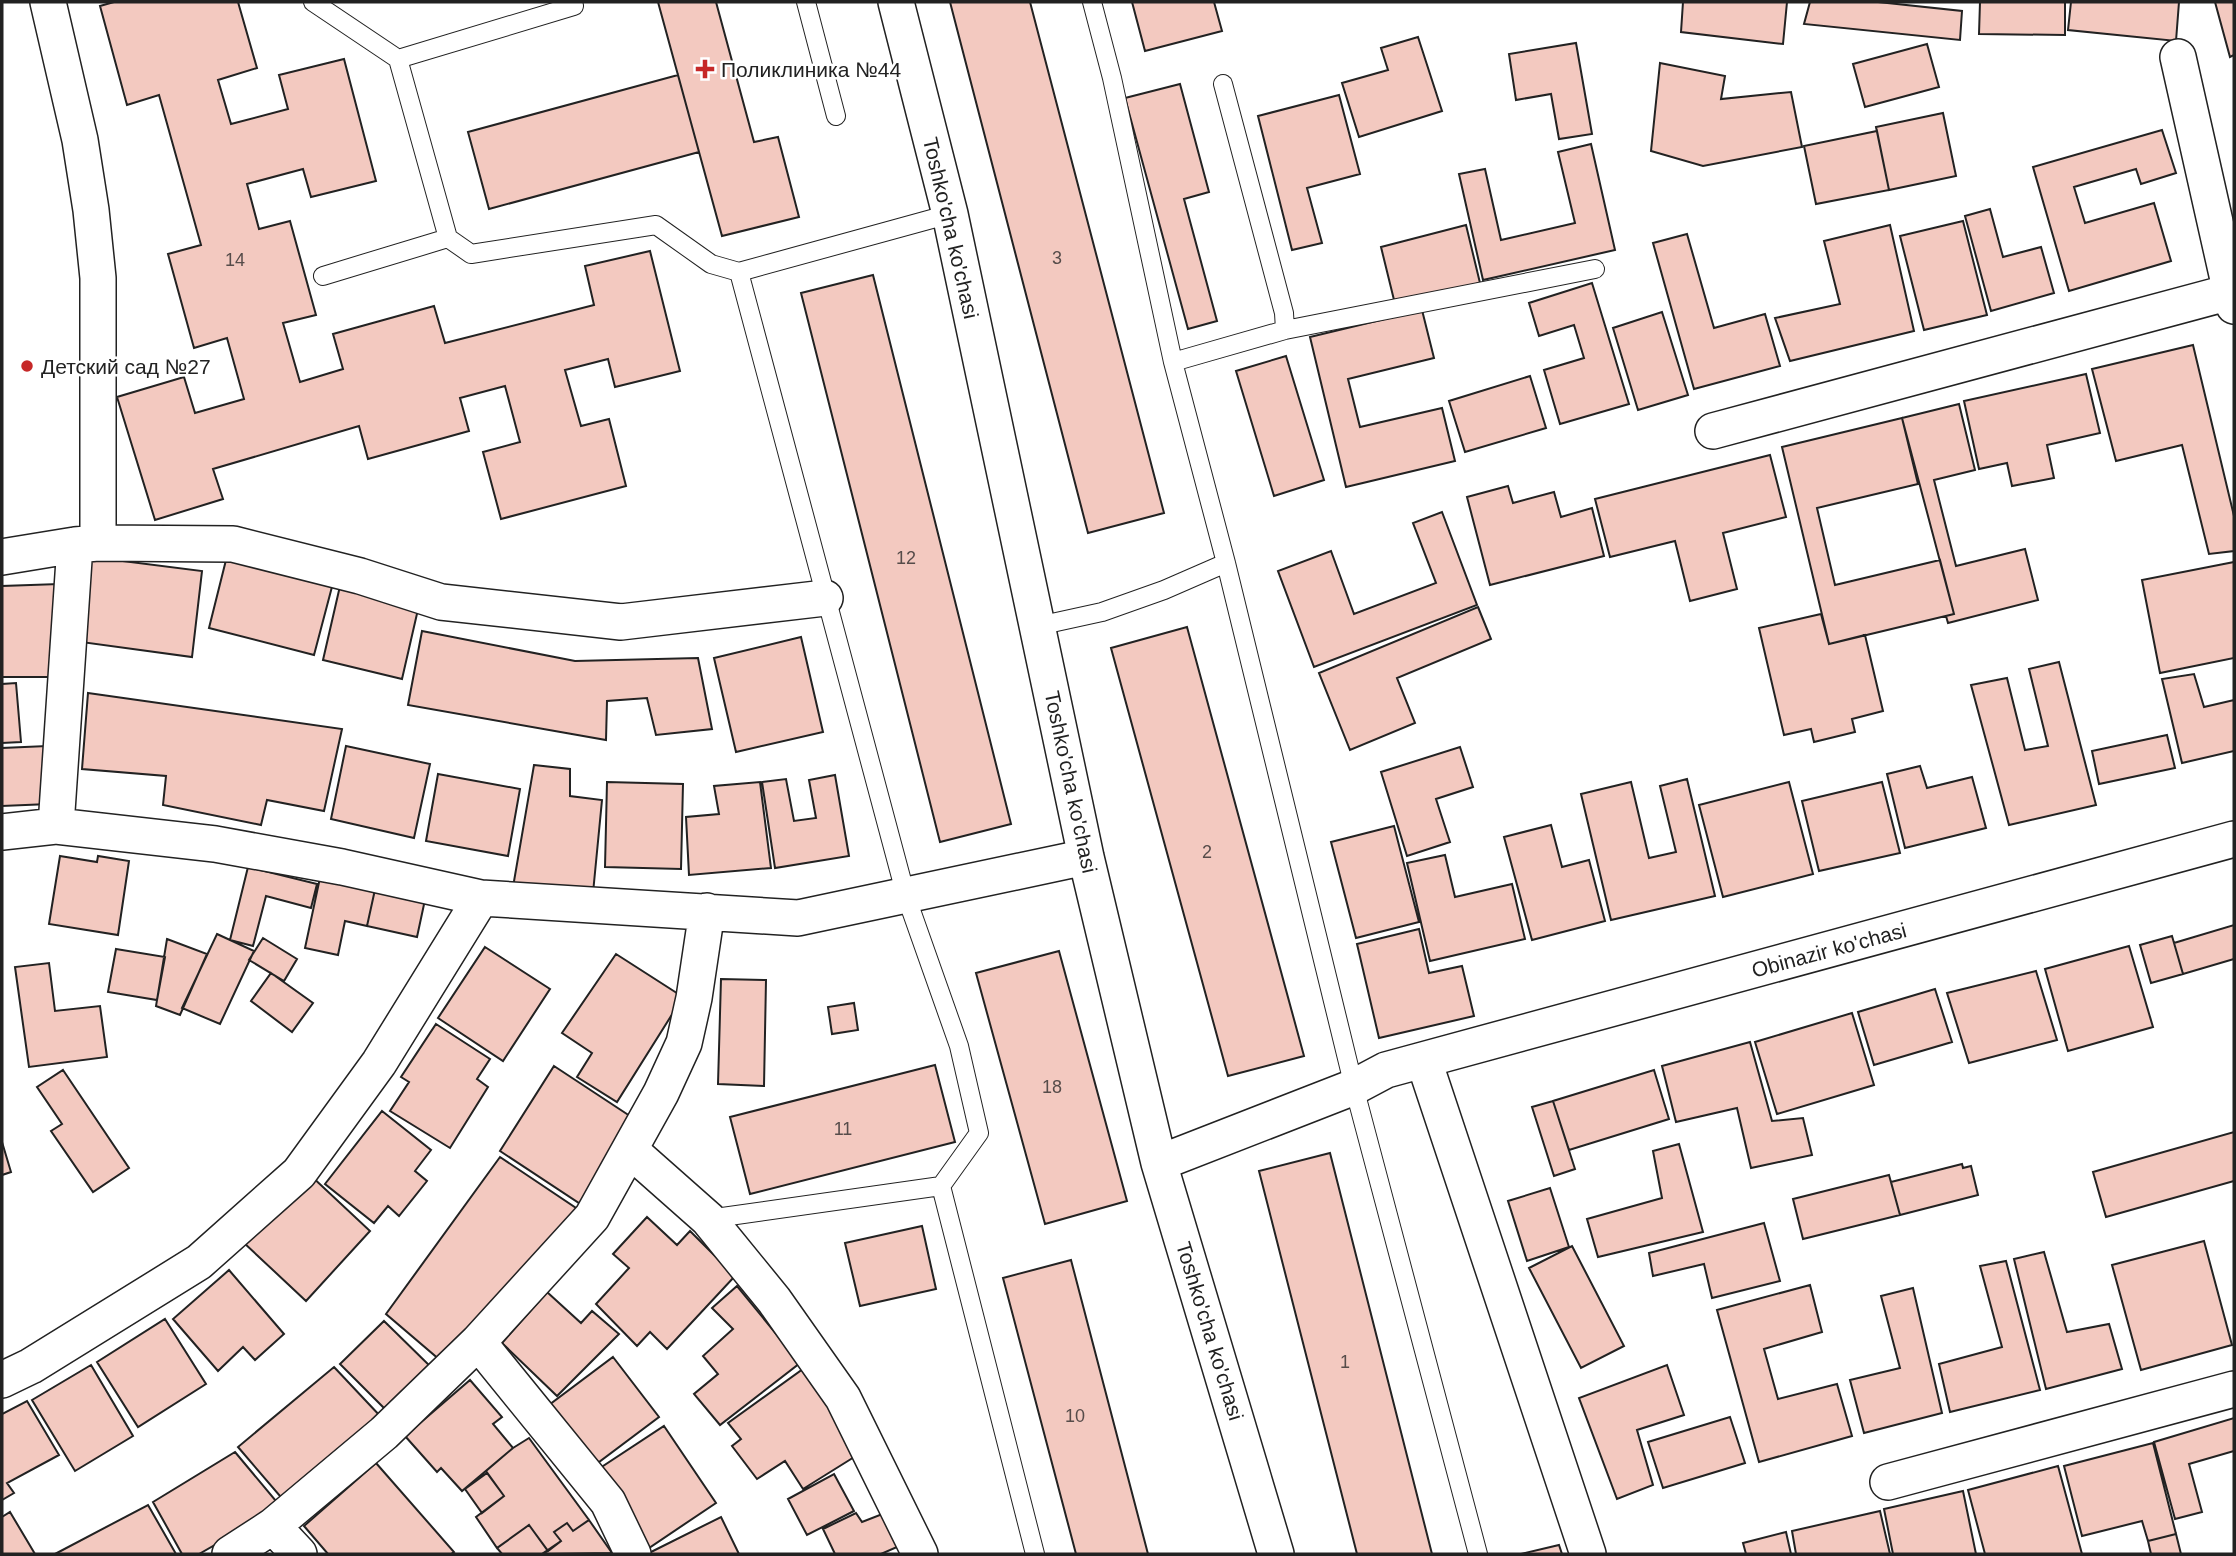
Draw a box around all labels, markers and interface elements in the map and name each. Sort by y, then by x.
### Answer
place label: Поликлиника №44 [721,58,901,81]
marker: Поликлиника №44 [695,59,715,79]
street label: Toshko'cha ko'chasi [919,135,983,321]
house number: 3 [1052,248,1062,268]
house number: 14 [225,250,245,270]
place label: Детский сад №27 [41,355,211,378]
marker: Детский сад №27 [19,358,35,374]
house number: 12 [896,548,916,568]
street label: Toshko'cha ko'chasi [1040,689,1102,875]
house number: 2 [1202,842,1212,862]
street label: Obinazir ko'chasi [1749,918,1909,982]
house number: 18 [1042,1077,1062,1097]
house number: 11 [834,1119,852,1139]
street label: Toshko'cha ko'chasi [1172,1239,1248,1423]
house number: 1 [1340,1352,1350,1372]
house number: 10 [1065,1406,1085,1426]

